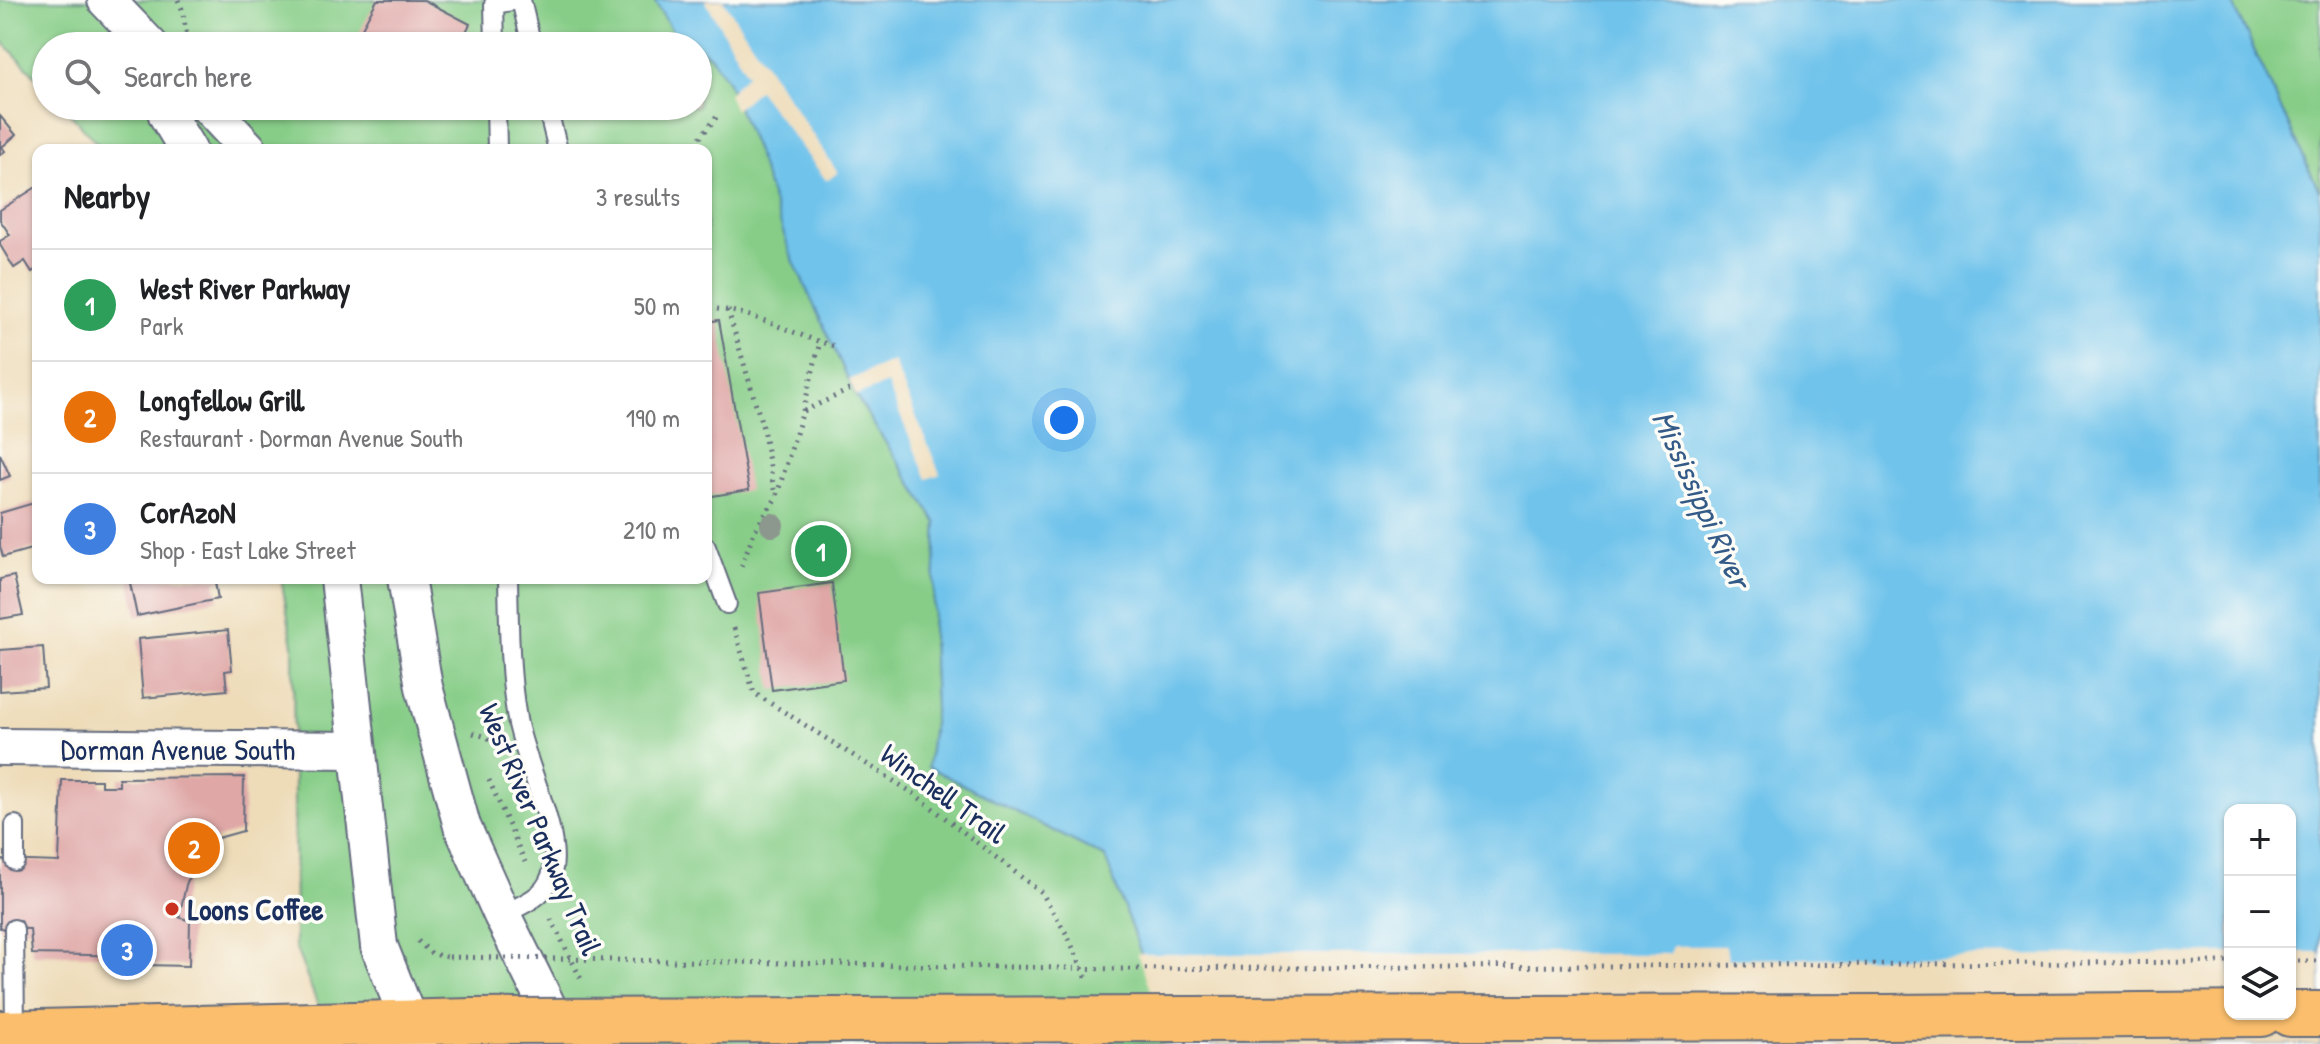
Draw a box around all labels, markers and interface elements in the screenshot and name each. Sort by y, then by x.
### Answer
search box [32,32,712,120]
icon: search [60,54,104,98]
text: Search here [124,56,252,96]
text: Nearby [64,173,150,219]
text: 3 results [596,179,680,214]
text: West River Parkway [140,268,350,308]
text: 1 [85,288,95,323]
text: 50 m [634,288,680,323]
text: Park [140,308,184,343]
text: Longfellow Grill [140,380,304,420]
text: 2 [84,400,96,435]
text: 190 m [626,400,680,435]
your location [1044,400,1084,440]
water label: Mississippi River [1642,403,1763,598]
text: Restaurant · Dorman Avenue South [140,420,463,455]
text: CorAzoN [140,492,236,532]
text: 3 [84,512,96,547]
text: 210 m [623,512,680,547]
pin: 1 [795,521,847,581]
text: Shop · East Lake Street [140,532,356,567]
street label: West River Parkway Trail [470,697,612,961]
street label: Dorman Avenue South [61,729,295,769]
street label: Winchell Trail [873,734,1015,852]
map controls [2224,804,2296,1020]
button: + [2224,804,2296,876]
pin: 2 [168,818,220,878]
button: − [2224,876,2296,948]
place label: Loons Coffee [188,889,324,929]
marker: Loons Coffee [163,900,181,918]
pin: 3 [101,920,153,980]
button: layers [2224,948,2296,1020]

